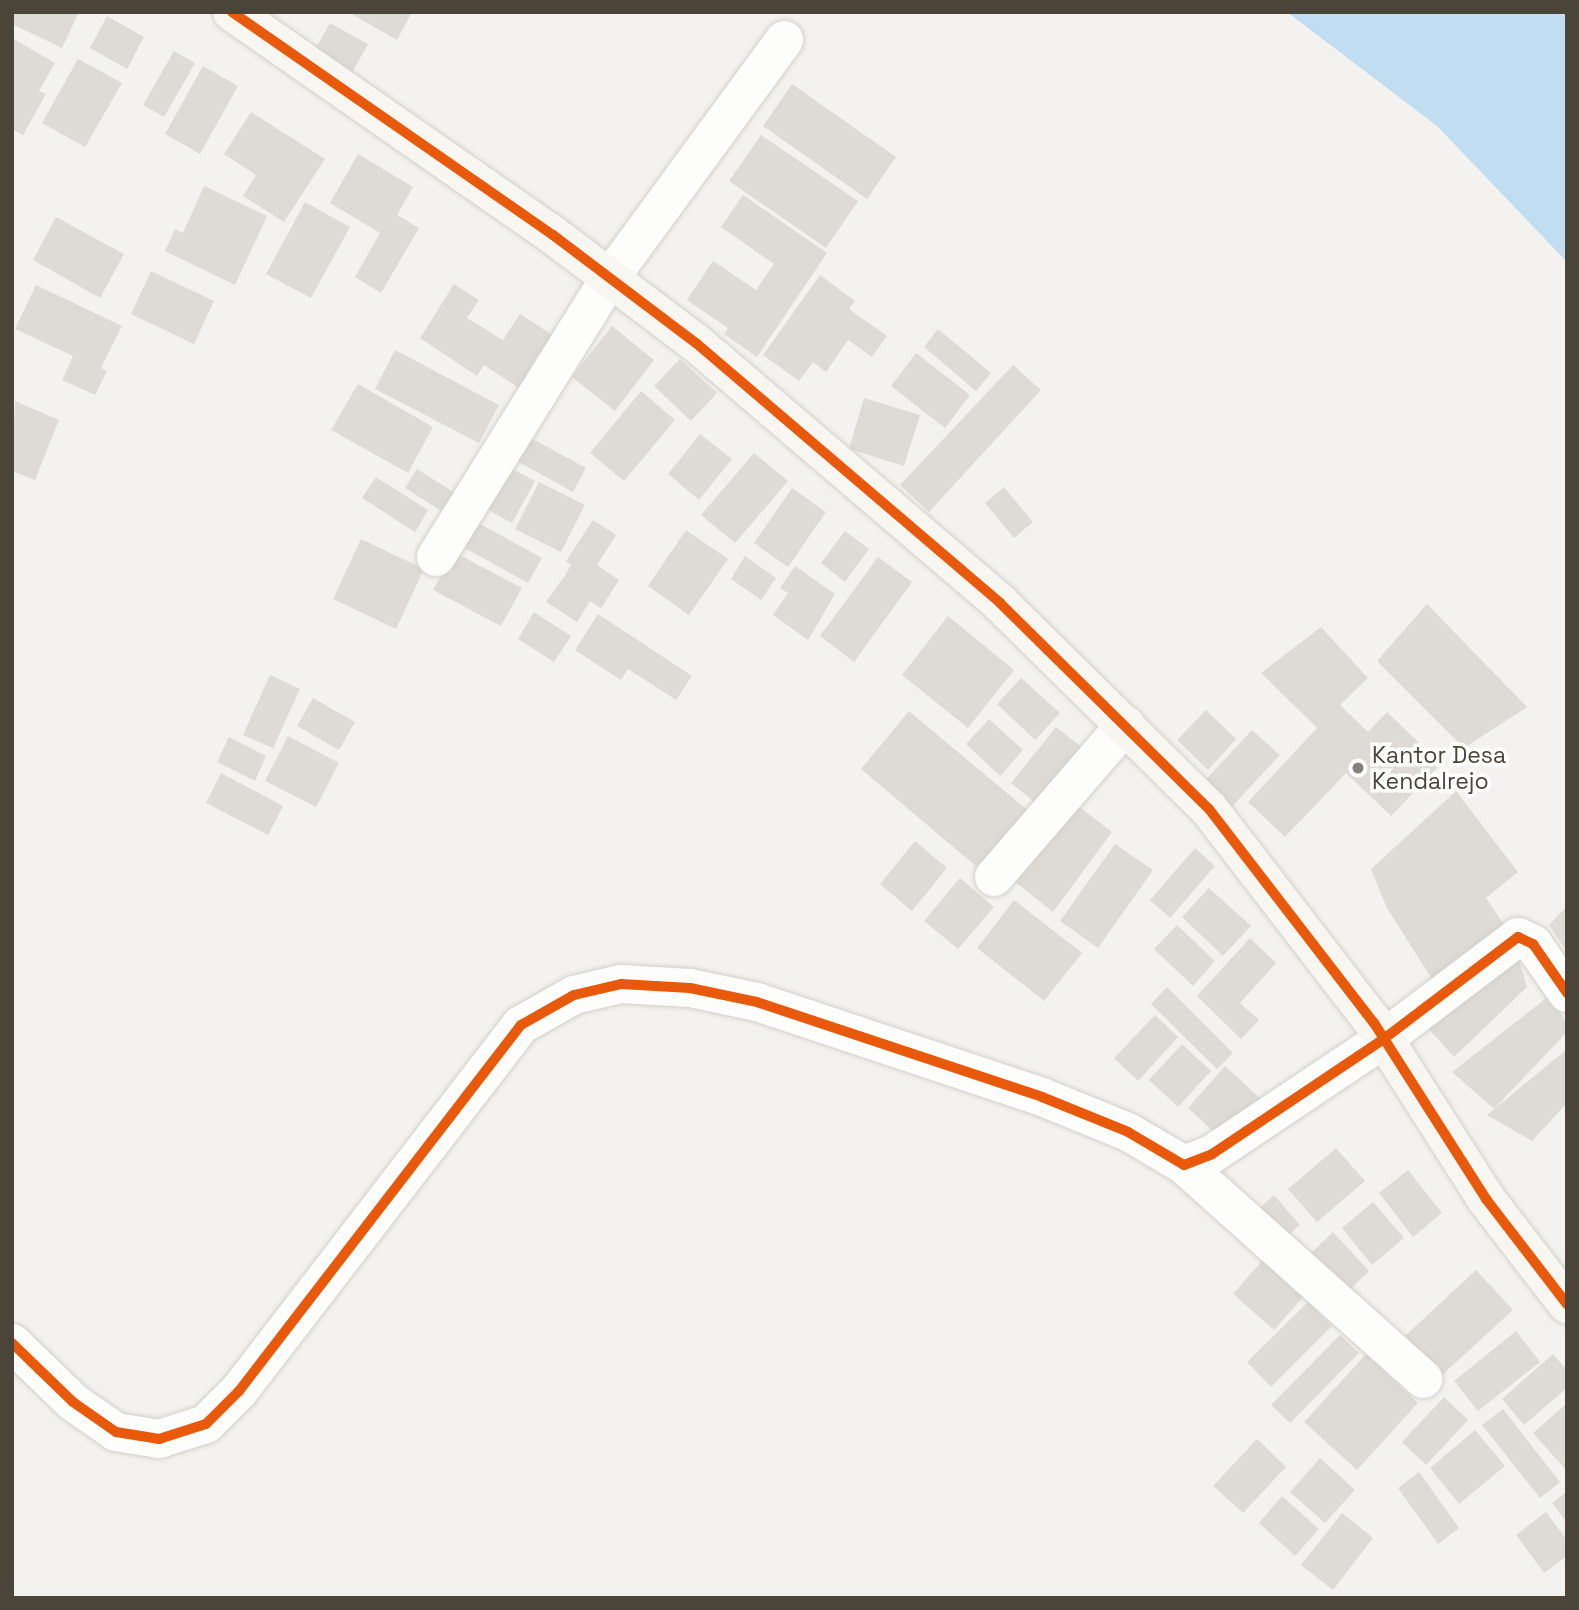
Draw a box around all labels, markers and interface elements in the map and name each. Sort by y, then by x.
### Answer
place label: Kantor Desa Kendalrejo [1372,741,1506,795]
marker: Kantor Desa Kendalrejo [1350,760,1366,776]

